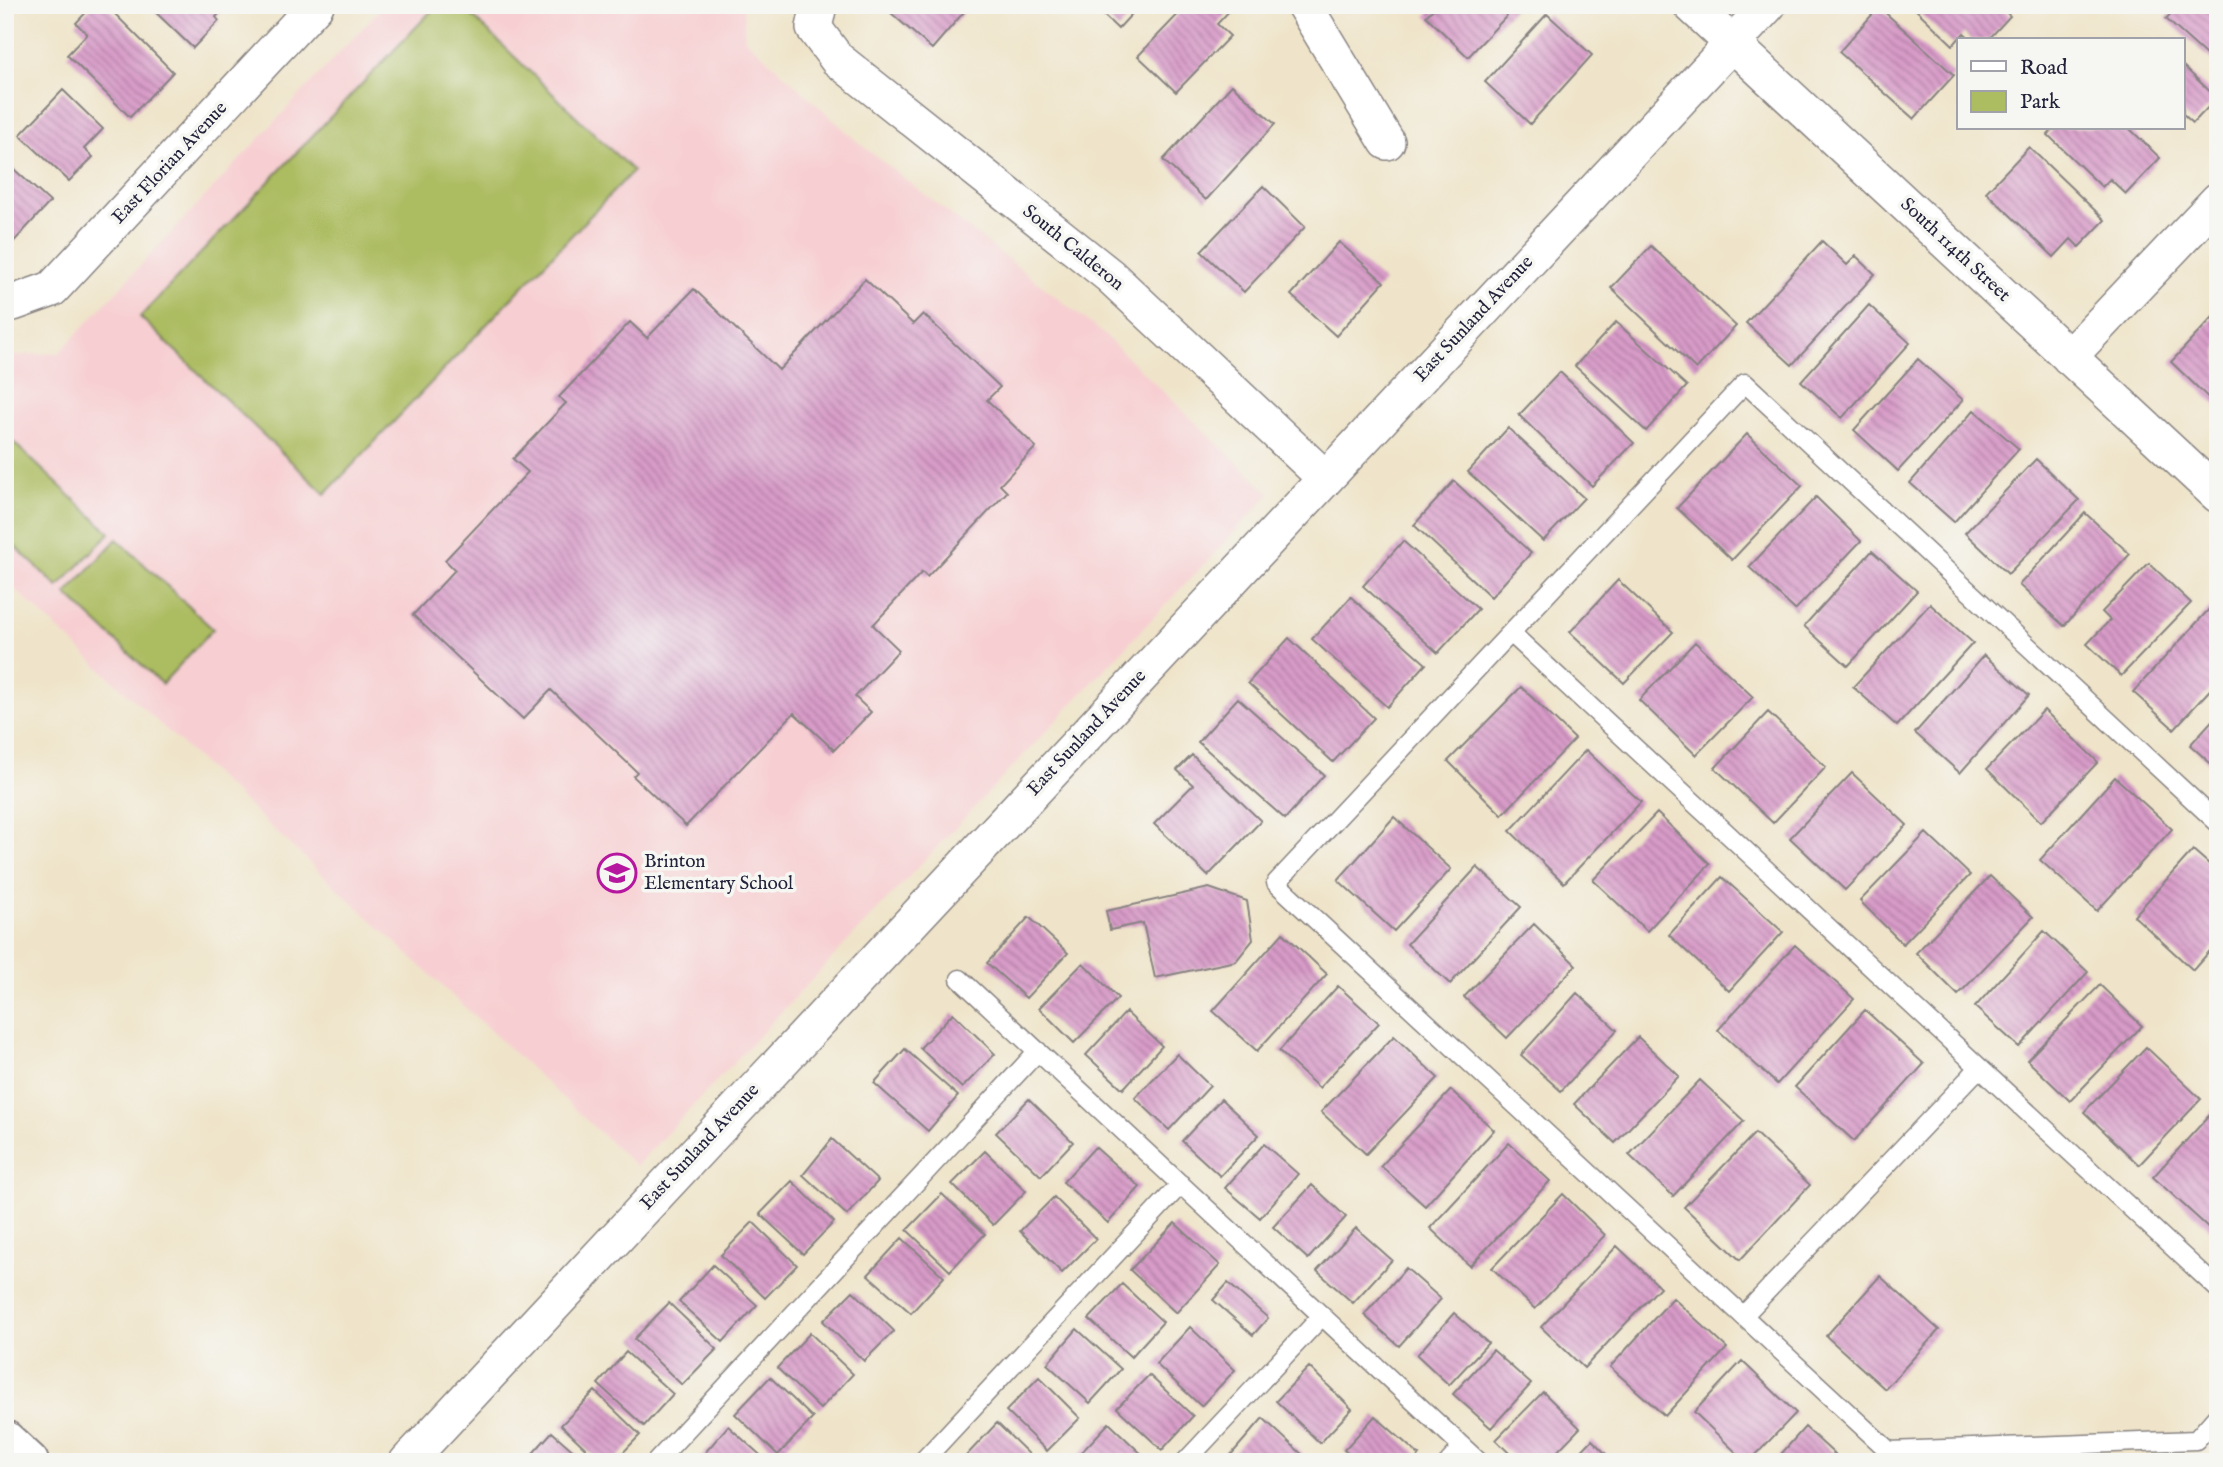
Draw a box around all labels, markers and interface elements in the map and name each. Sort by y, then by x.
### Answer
legend [1957,38,2184,130]
text: Road [2020,55,2068,82]
text: Park [2020,89,2061,116]
street label: East Florian Avenue [107,97,233,229]
street label: South 114th Street [1895,193,2015,308]
street label: South Calderon [1017,200,1129,296]
street label: East Sunland Avenue [1409,251,1539,387]
street label: East Sunland Avenue [1022,665,1152,801]
place label: Brinton Elementary School [644,850,794,896]
school or university icon: Brinton Elementary School [596,852,638,894]
street label: East Sunland Avenue [635,1079,765,1215]

